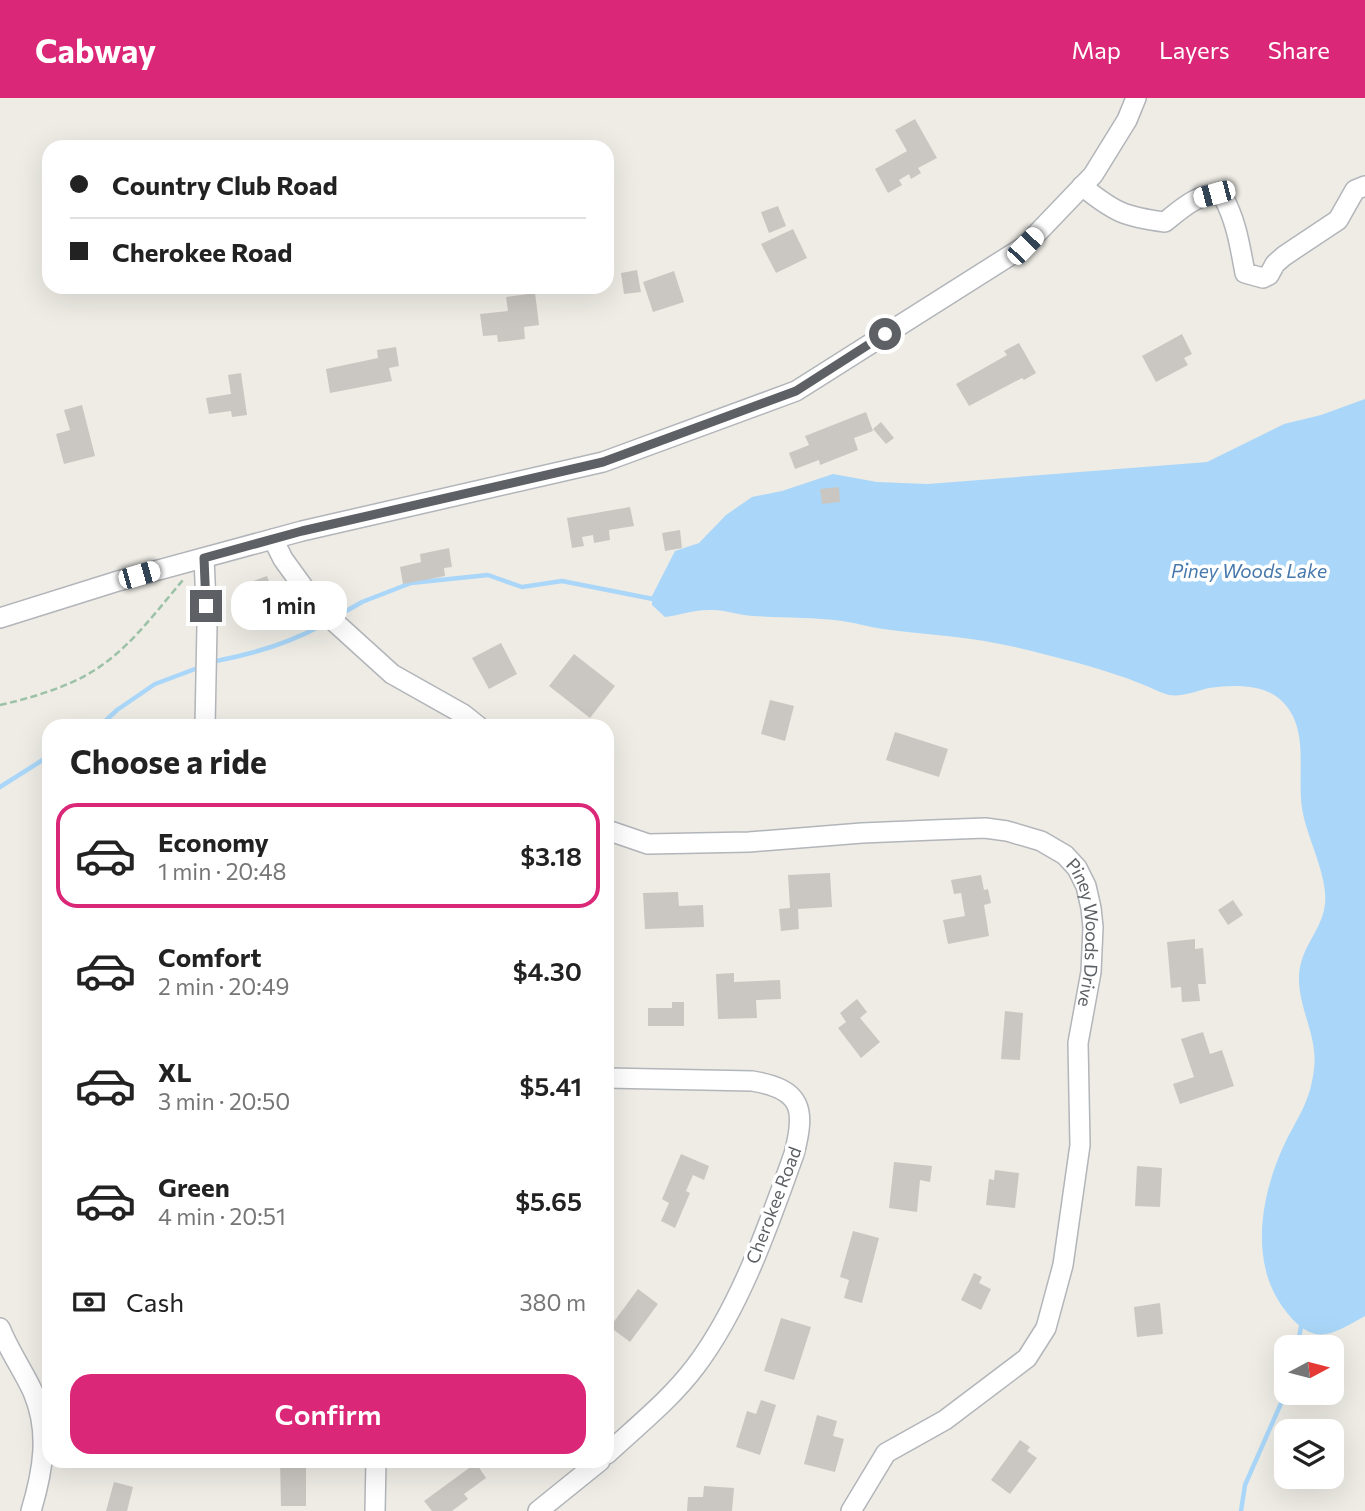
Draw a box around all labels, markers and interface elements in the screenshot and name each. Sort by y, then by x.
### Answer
text: Cabway [35,29,156,70]
text: Map [1072,35,1121,64]
text: Layers [1159,35,1230,64]
text: Share [1268,35,1330,64]
text: Country Club Road [112,169,338,200]
car [1191,178,1238,210]
car [1003,224,1048,268]
text: Cherokee Road [112,236,292,267]
route start [869,318,901,350]
car [116,559,163,591]
water label: Piney Woods Lake [1171,559,1327,582]
callout: 1 min [230,582,346,630]
route end [190,590,222,622]
text: 1 min [262,591,316,619]
text: Choose a ride [70,741,267,781]
icon: car [74,824,137,887]
text: Economy [158,826,269,857]
text: $3.18 [520,840,582,871]
street label: Piney Woods Drive [1062,853,1104,1009]
text: 1 min · 20:48 [158,857,287,885]
icon: car [74,939,137,1002]
text: Comfort [158,941,261,972]
text: $4.30 [513,955,582,986]
text: 2 min · 20:49 [158,972,289,1000]
icon: car [74,1054,137,1117]
text: XL [158,1056,192,1087]
text: $5.41 [520,1070,582,1101]
text: 3 min · 20:50 [158,1087,290,1115]
street label: Cherokee Road [741,1143,805,1267]
icon: car [74,1169,137,1232]
text: Green [158,1171,230,1202]
text: $5.65 [515,1185,582,1216]
text: 4 min · 20:51 [158,1202,286,1230]
icon: cash [70,1283,108,1321]
text: Cash [126,1286,184,1317]
text: 380 m [519,1288,586,1316]
north arrow [1274,1335,1344,1405]
map controls [1274,1335,1344,1489]
button: Confirm [70,1374,586,1454]
button: layers [1274,1419,1344,1489]

